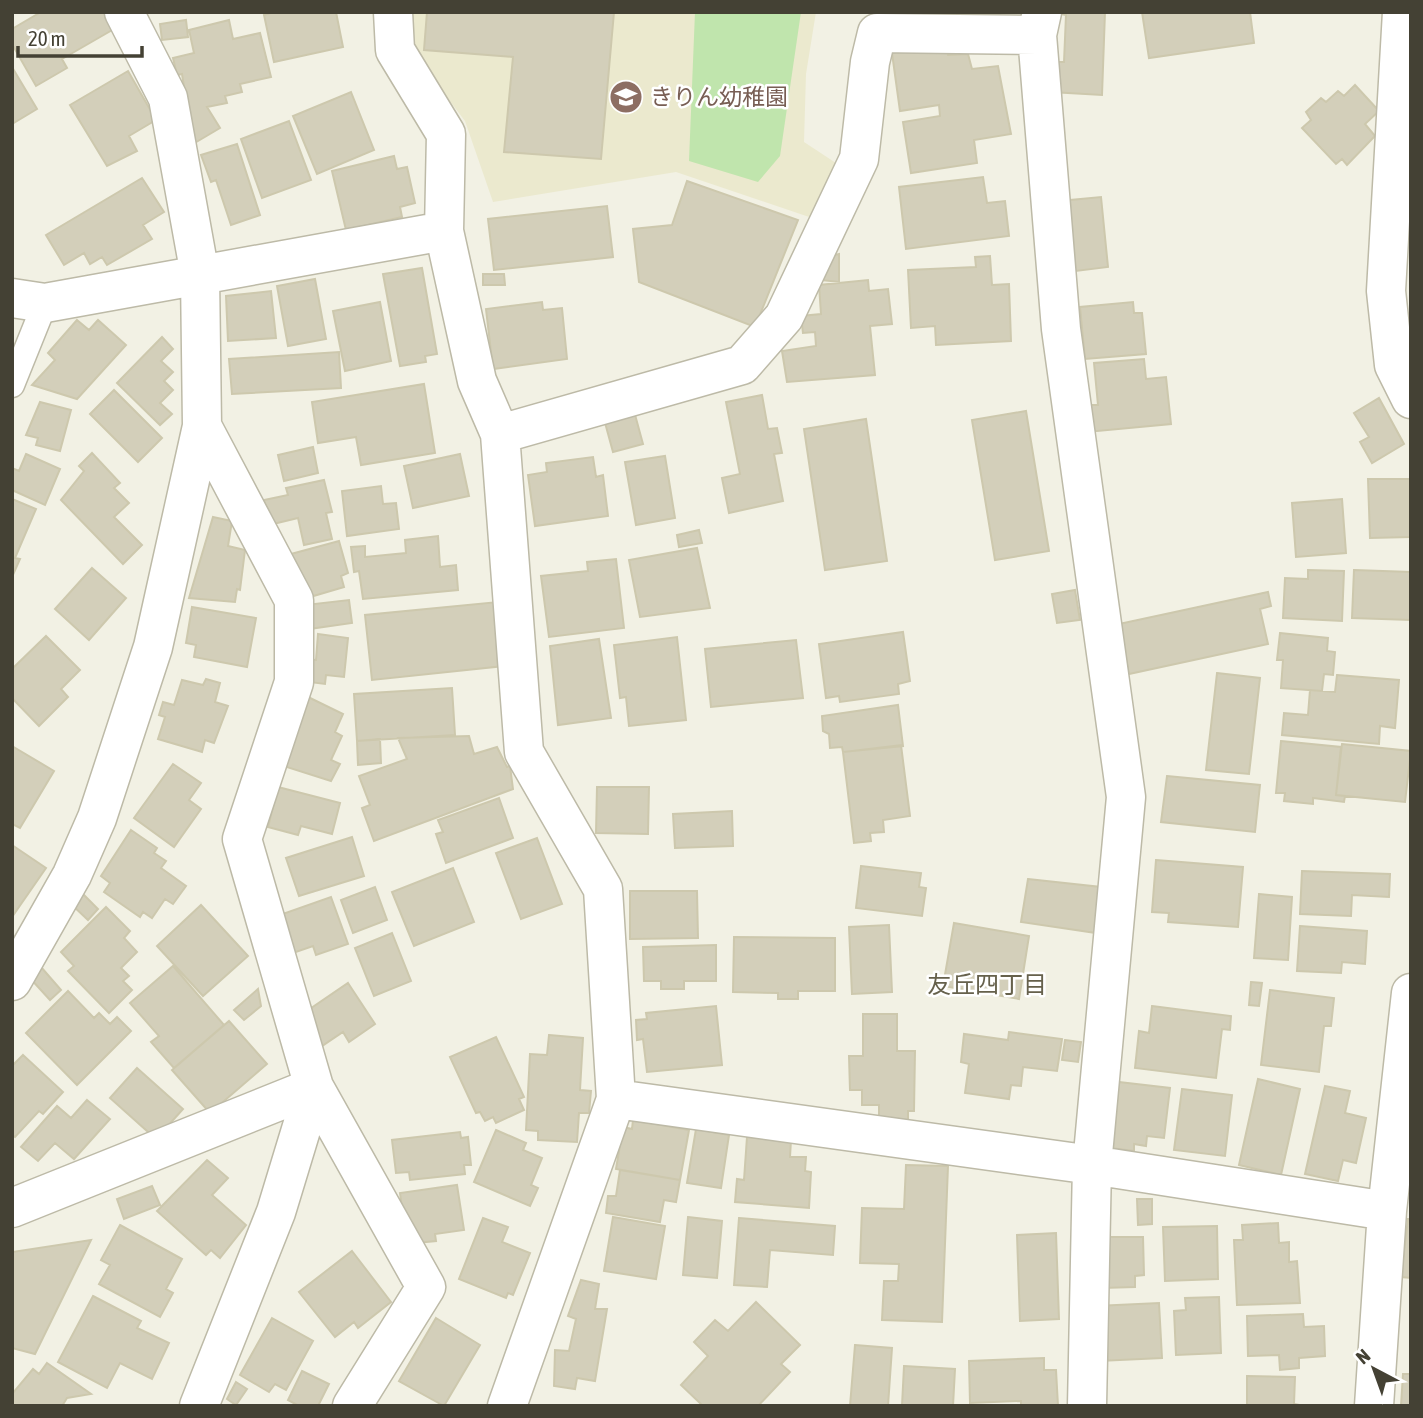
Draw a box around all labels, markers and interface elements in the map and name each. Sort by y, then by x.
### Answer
scale bar [18,14,142,58]
text: 20 m [28,26,66,50]
school or university icon: きりん幼稚園 [607,78,645,116]
place label: きりん幼稚園 [650,84,788,110]
district label: 友丘四丁目 [927,971,1047,998]
north arrow [1339,1334,1409,1404]
text: N [1351,1344,1374,1368]

